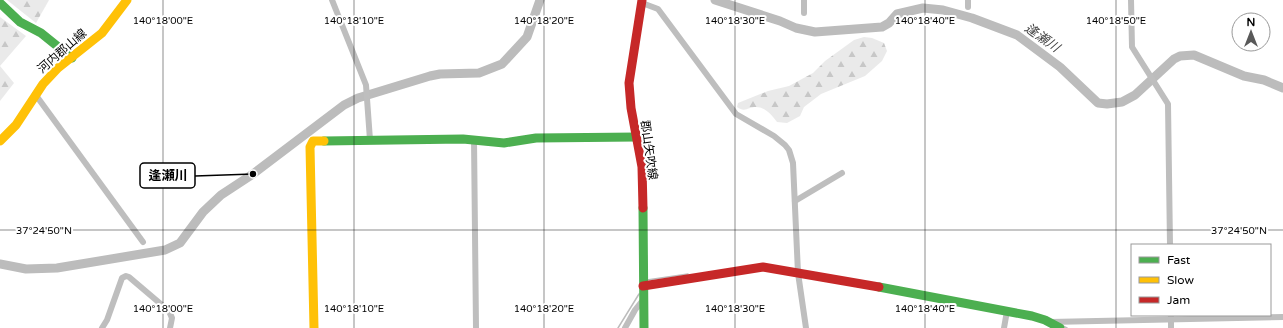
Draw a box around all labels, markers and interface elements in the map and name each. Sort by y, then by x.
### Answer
north arrow [1231,12,1271,52]
text: 140°18'00"E [133,15,193,27]
text: 140°18'10"E [324,15,384,27]
text: 140°18'20"E [514,15,574,27]
text: 140°18'30"E [705,15,765,27]
text: 140°18'40"E [895,15,955,27]
text: 140°18'50"E [1086,15,1146,27]
text: N [1247,16,1255,29]
water label: 逢瀬川 [1021,20,1064,57]
street label: 河内郡山線 [35,26,89,76]
street label: 郡山矢吹線 [638,119,660,181]
callout: 逢瀬川 [140,163,195,188]
text: 逢瀬川 [148,168,188,184]
text: 37°24'50"N [16,225,72,237]
text: 37°24'50"N [1211,225,1267,237]
legend [1131,244,1271,316]
text: Fast [1167,253,1191,267]
text: Slow [1167,273,1194,287]
text: Jam [1167,293,1190,307]
text: 140°18'00"E [133,303,193,315]
text: 140°18'10"E [324,303,384,315]
text: 140°18'20"E [514,303,574,315]
text: 140°18'30"E [705,303,765,315]
text: 140°18'40"E [895,303,955,315]

